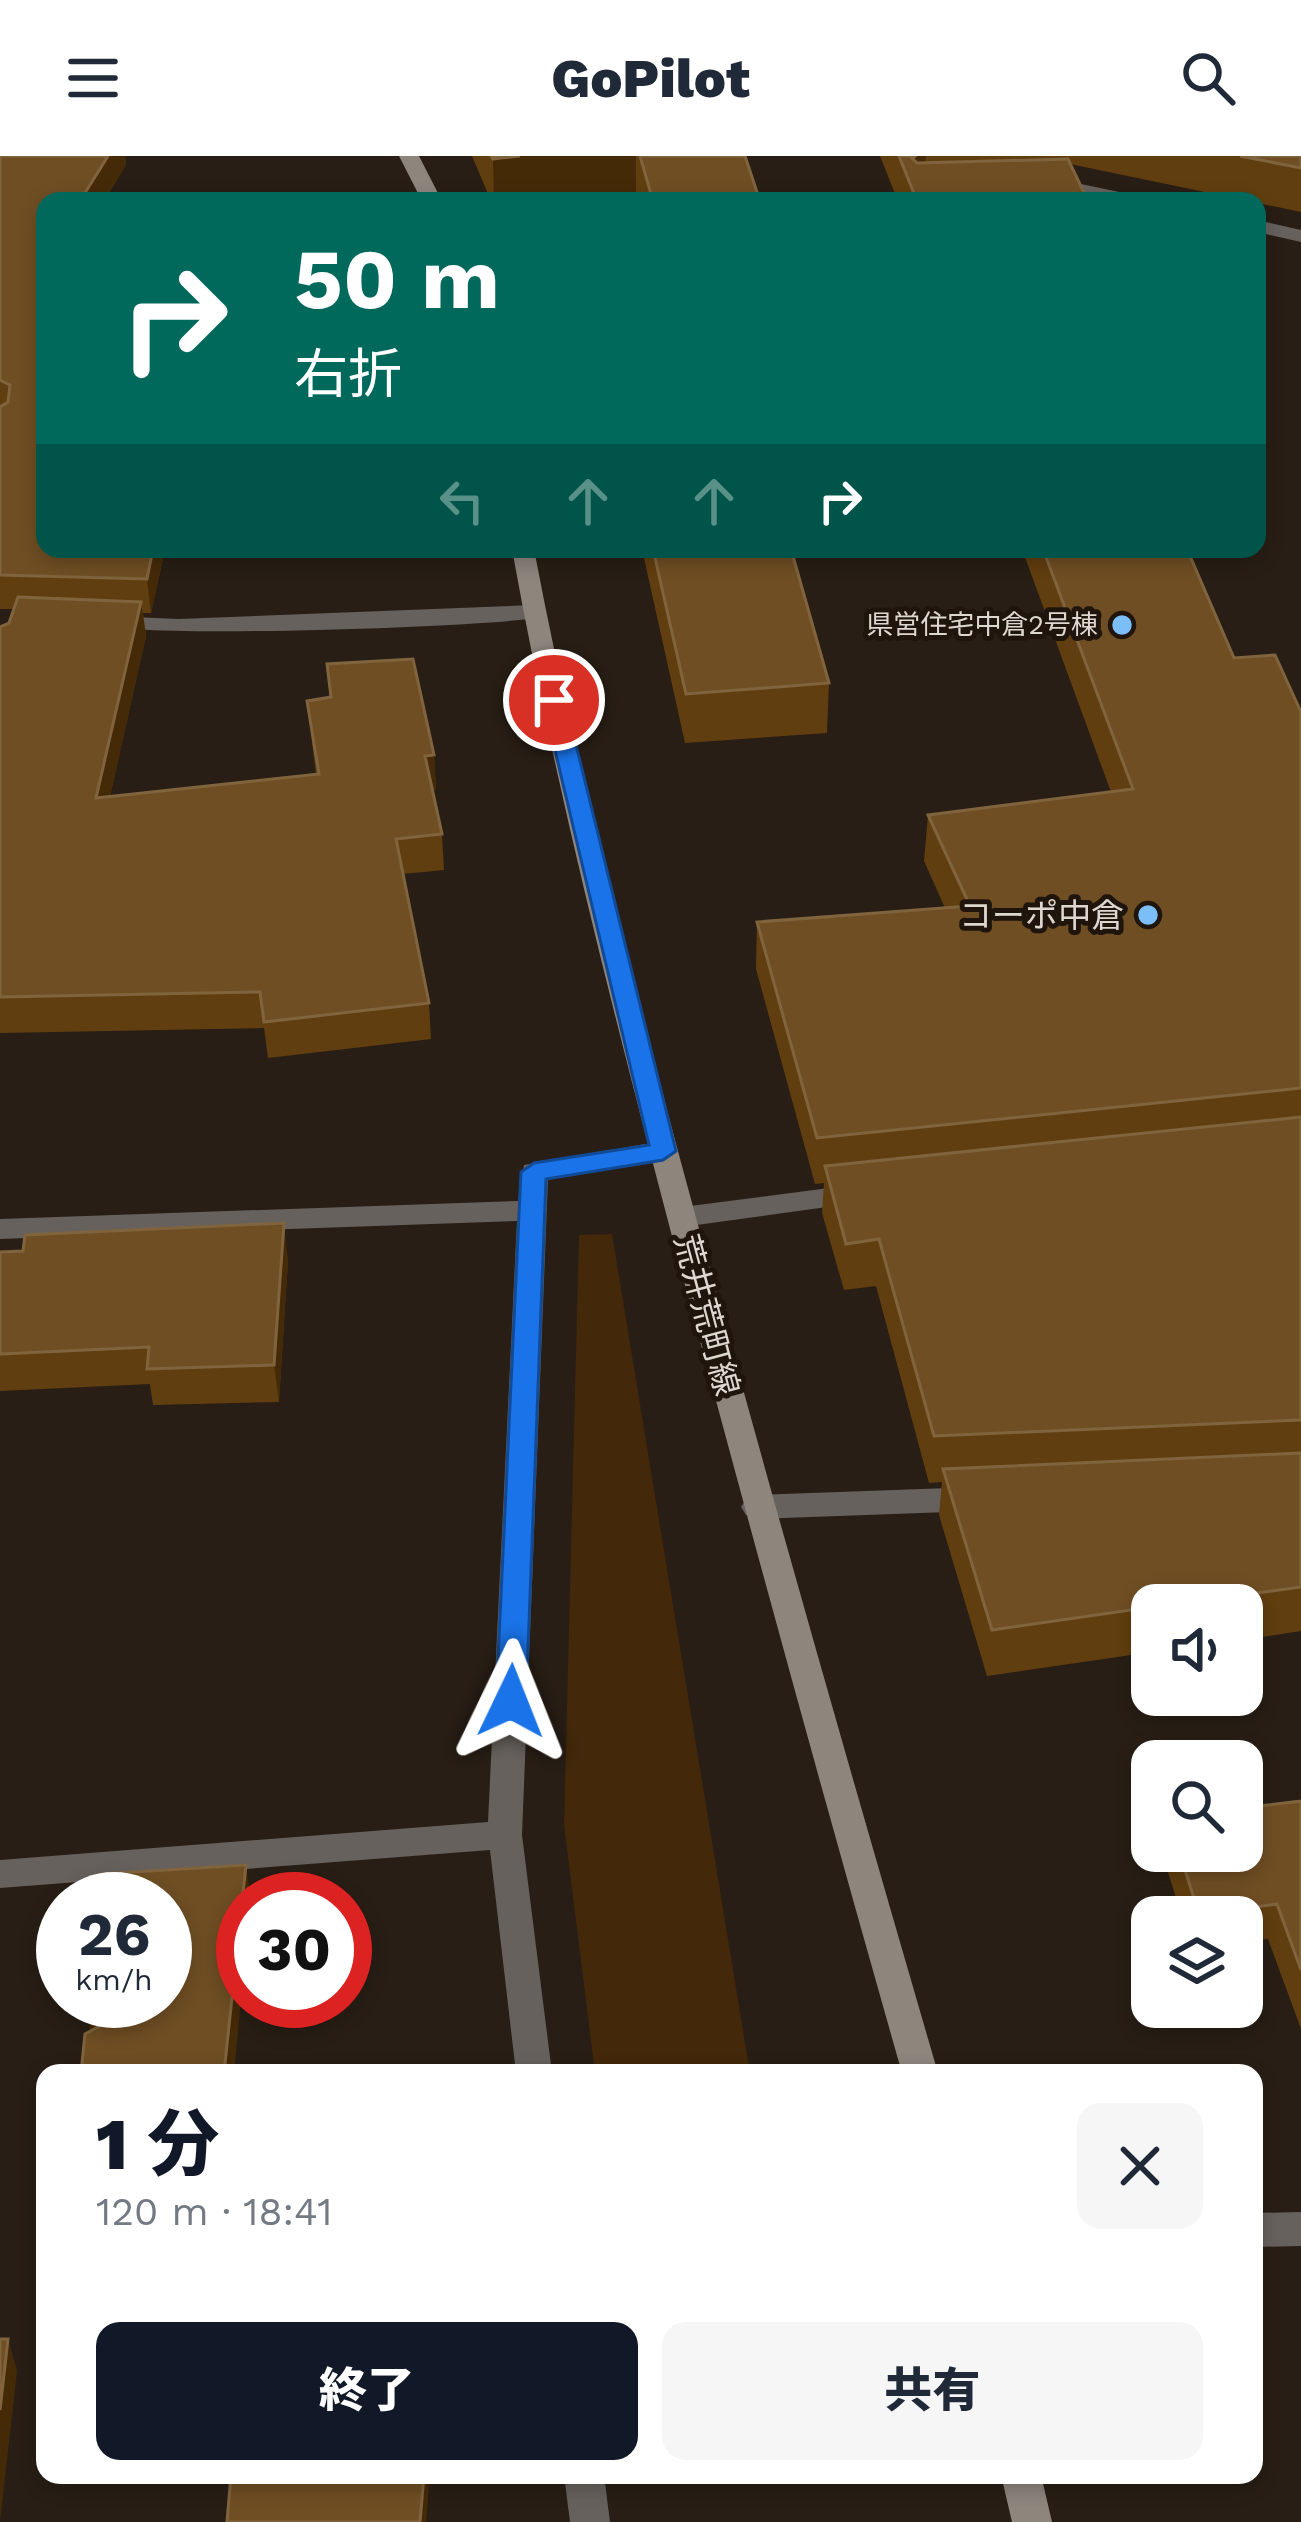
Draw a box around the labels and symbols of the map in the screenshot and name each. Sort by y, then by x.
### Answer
place label: 県営住宅中倉2号棟 [866,609,1098,641]
marker: 県営住宅中倉2号棟 [1109,612,1135,638]
pin [503,649,605,751]
place label: コーポ中倉 [959,896,1124,935]
marker: コーポ中倉 [1135,902,1161,928]
street label: 荒井荒町線 [667,1230,747,1400]
position arrow [448,1638,574,1764]
speed limit sign: 30 [216,1872,372,2028]

